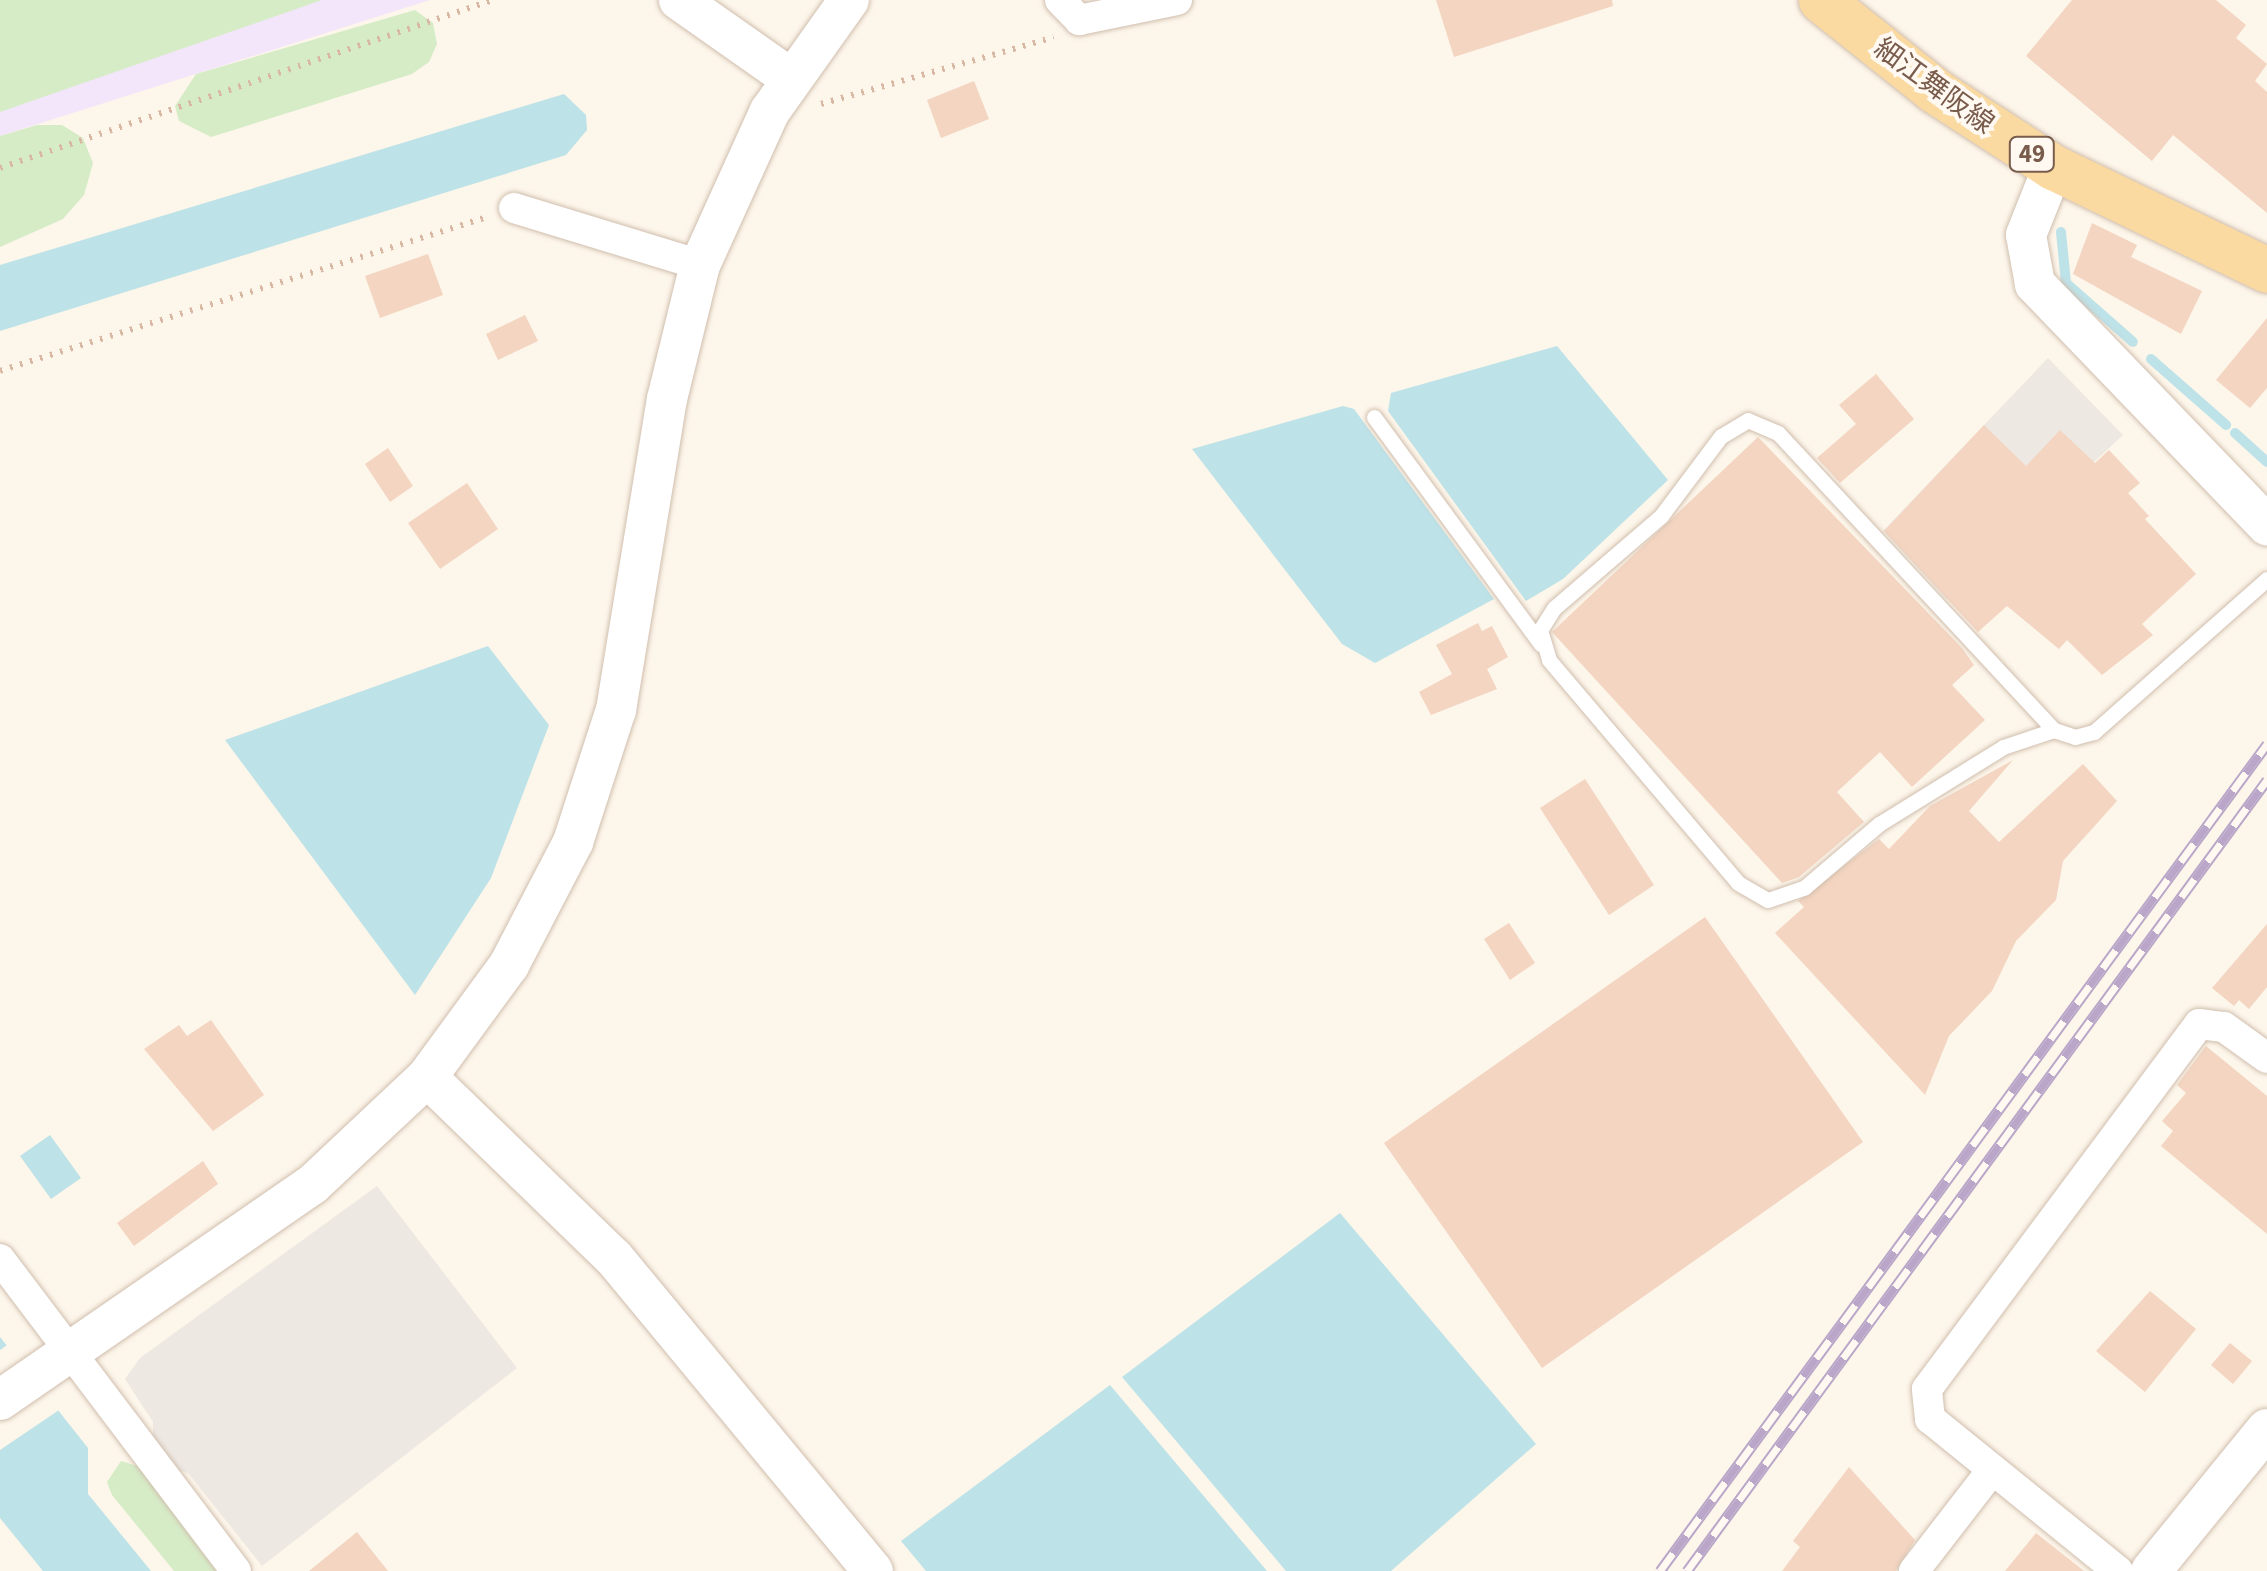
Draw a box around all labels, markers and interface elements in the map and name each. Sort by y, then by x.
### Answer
street label: 細江舞阪線 [1867,31,2001,141]
road number: 49 [2007,134,2057,174]

